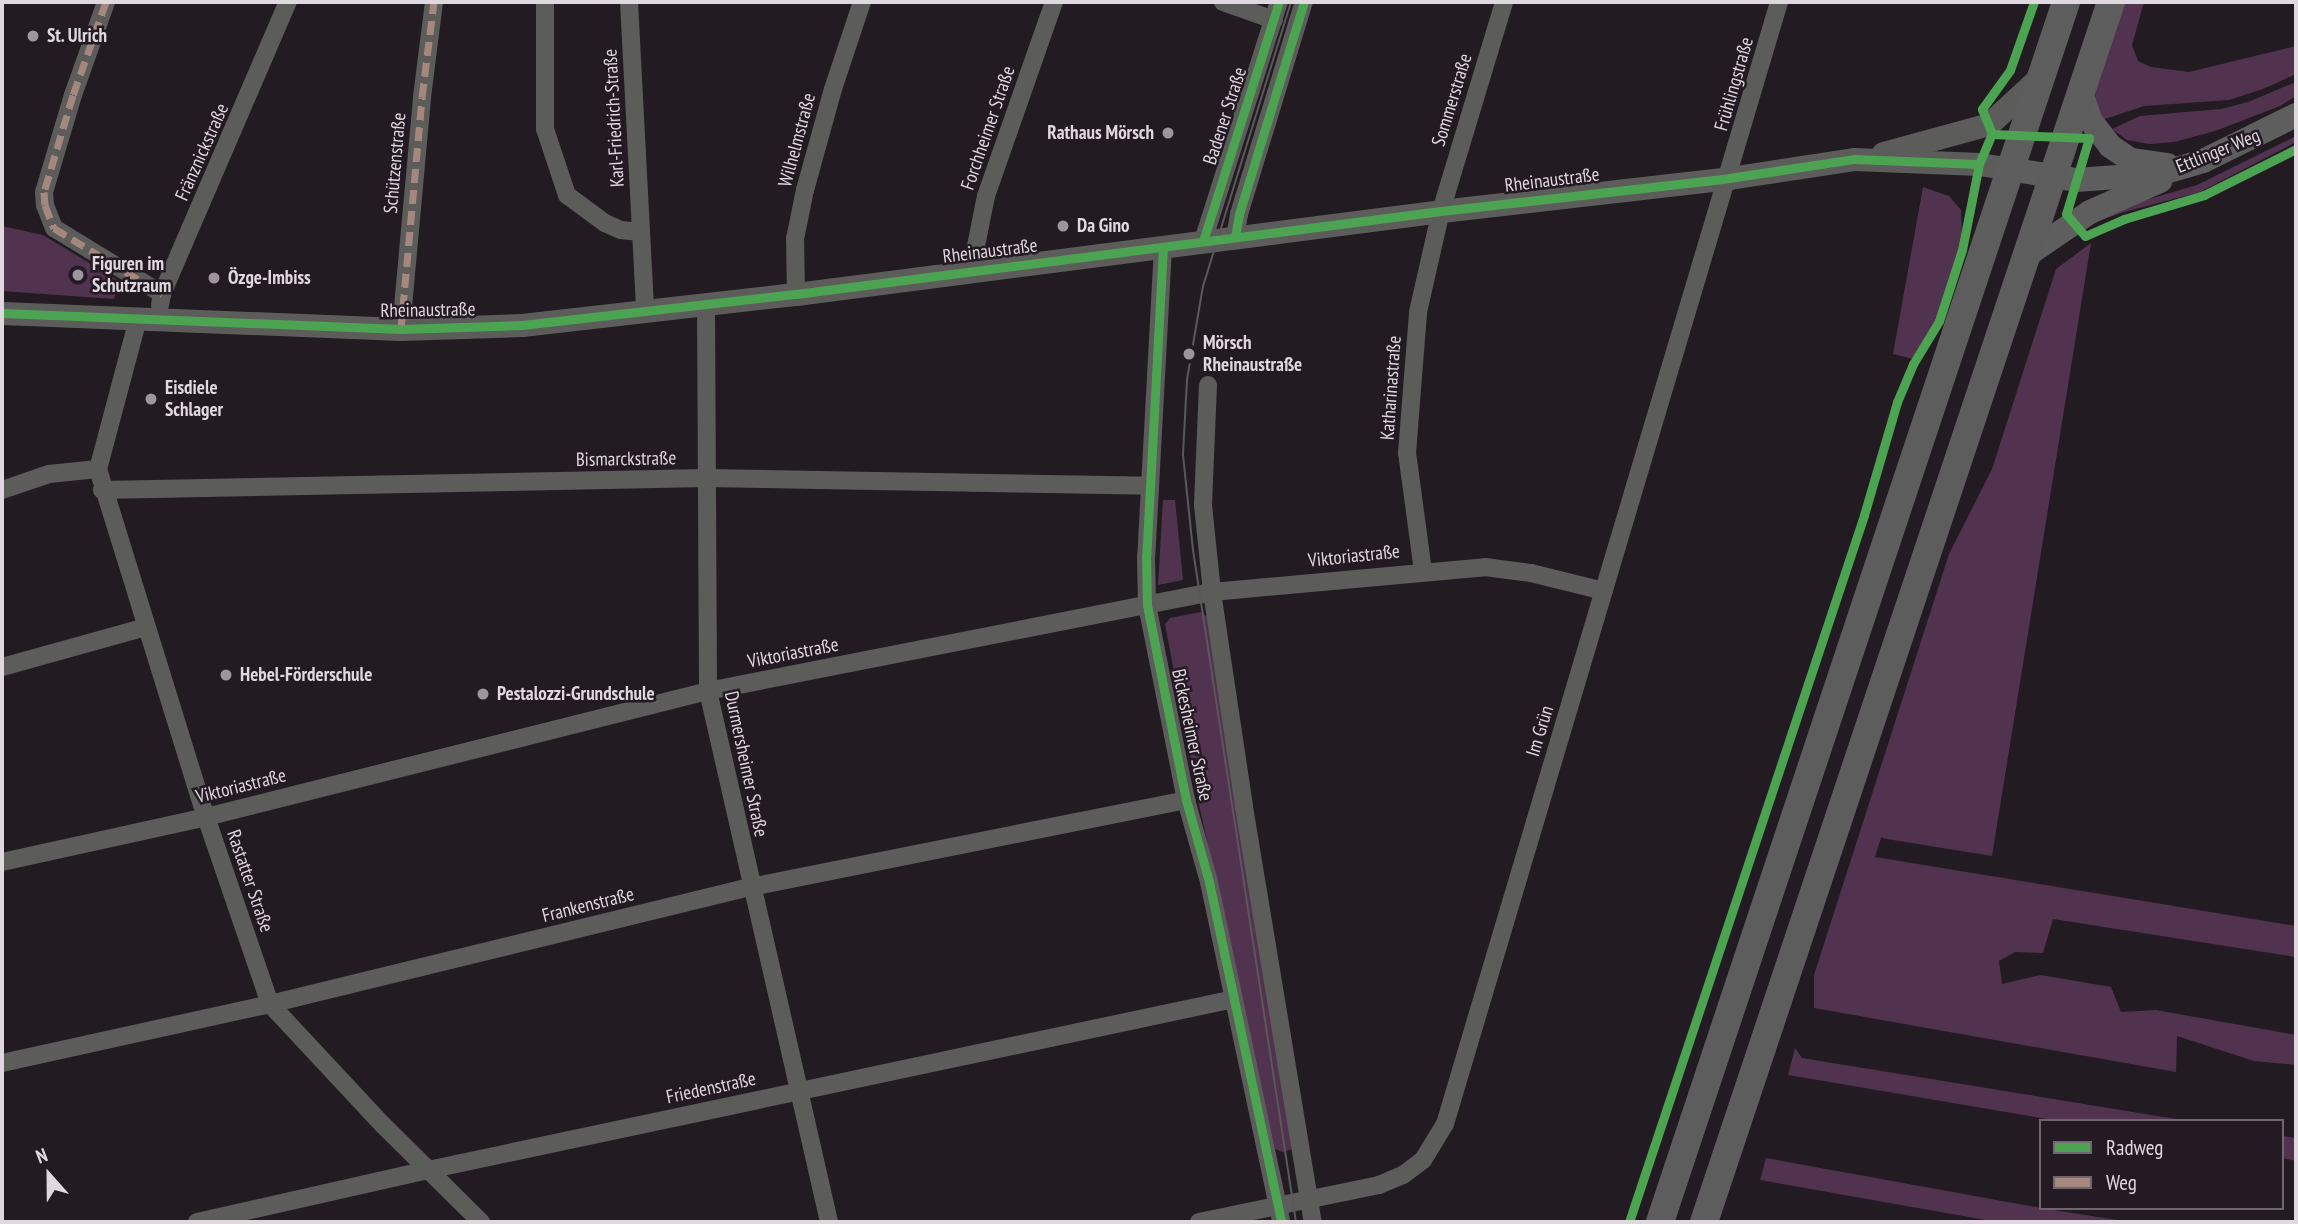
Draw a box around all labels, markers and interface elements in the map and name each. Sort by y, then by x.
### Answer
place label: St. Ulrich [47,25,108,47]
marker: St. Ulrich [25,28,41,44]
street label: Frühlingstraße [1710,35,1758,133]
street label: Karl-Friedrich-Straße [599,48,629,188]
street label: Sommerstraße [1427,51,1477,149]
street label: Forchheimer Straße [956,63,1020,193]
street label: Badener Straße [1199,64,1251,168]
street label: Wilhelmstraße [774,91,820,189]
street label: Fränznickstraße [170,100,234,204]
street label: Schützenstraße [379,112,411,214]
place label: Rathaus Mörsch [1047,122,1154,144]
street label: Ettlinger Weg [2173,124,2263,178]
marker: Rathaus Mörsch [1160,125,1176,141]
street label: Rheinaustraße [1503,163,1601,197]
place label: Da Gino [1077,215,1130,237]
marker: Da Gino [1055,218,1071,234]
street label: Rheinaustraße [941,234,1039,268]
place label: Figuren im Schutzraum [92,253,171,297]
marker: Figuren im Schutzraum [70,267,86,283]
place label: Özge-Imbiss [228,267,311,289]
marker: Özge-Imbiss [206,270,222,286]
street label: Rheinaustraße [380,298,476,322]
place label: Mörsch Rheinaustraße [1203,332,1302,376]
street label: Katharinastraße [1376,335,1406,441]
marker: Mörsch Rheinaustraße [1181,346,1197,362]
place label: Eisdiele Schlager [165,377,223,421]
marker: Eisdiele Schlager [143,391,159,407]
street label: Bismarckstraße [576,447,676,471]
street label: Viktoriastraße [1307,540,1401,572]
street label: Viktoriastraße [746,633,840,673]
place label: Hebel-Förderschule [240,664,372,686]
marker: Hebel-Förderschule [218,667,234,683]
street label: Bickesheimer Straße [1167,667,1217,803]
place label: Pestalozzi-Grundschule [497,683,655,705]
marker: Pestalozzi-Grundschule [475,686,491,702]
street label: Durmersheimer Straße [719,689,773,839]
street label: Im Grün [1522,703,1558,759]
street label: Viktoriastraße [194,764,288,808]
street label: Rastatter Straße [222,827,278,935]
street label: Frankenstraße [540,883,636,927]
street label: Friedenstraße [664,1067,758,1109]
legend [2039,1119,2284,1210]
text: Radweg [2106,1134,2163,1161]
north arrow [14,1140,84,1210]
text: N [32,1142,51,1168]
text: Weg [2106,1169,2137,1196]

